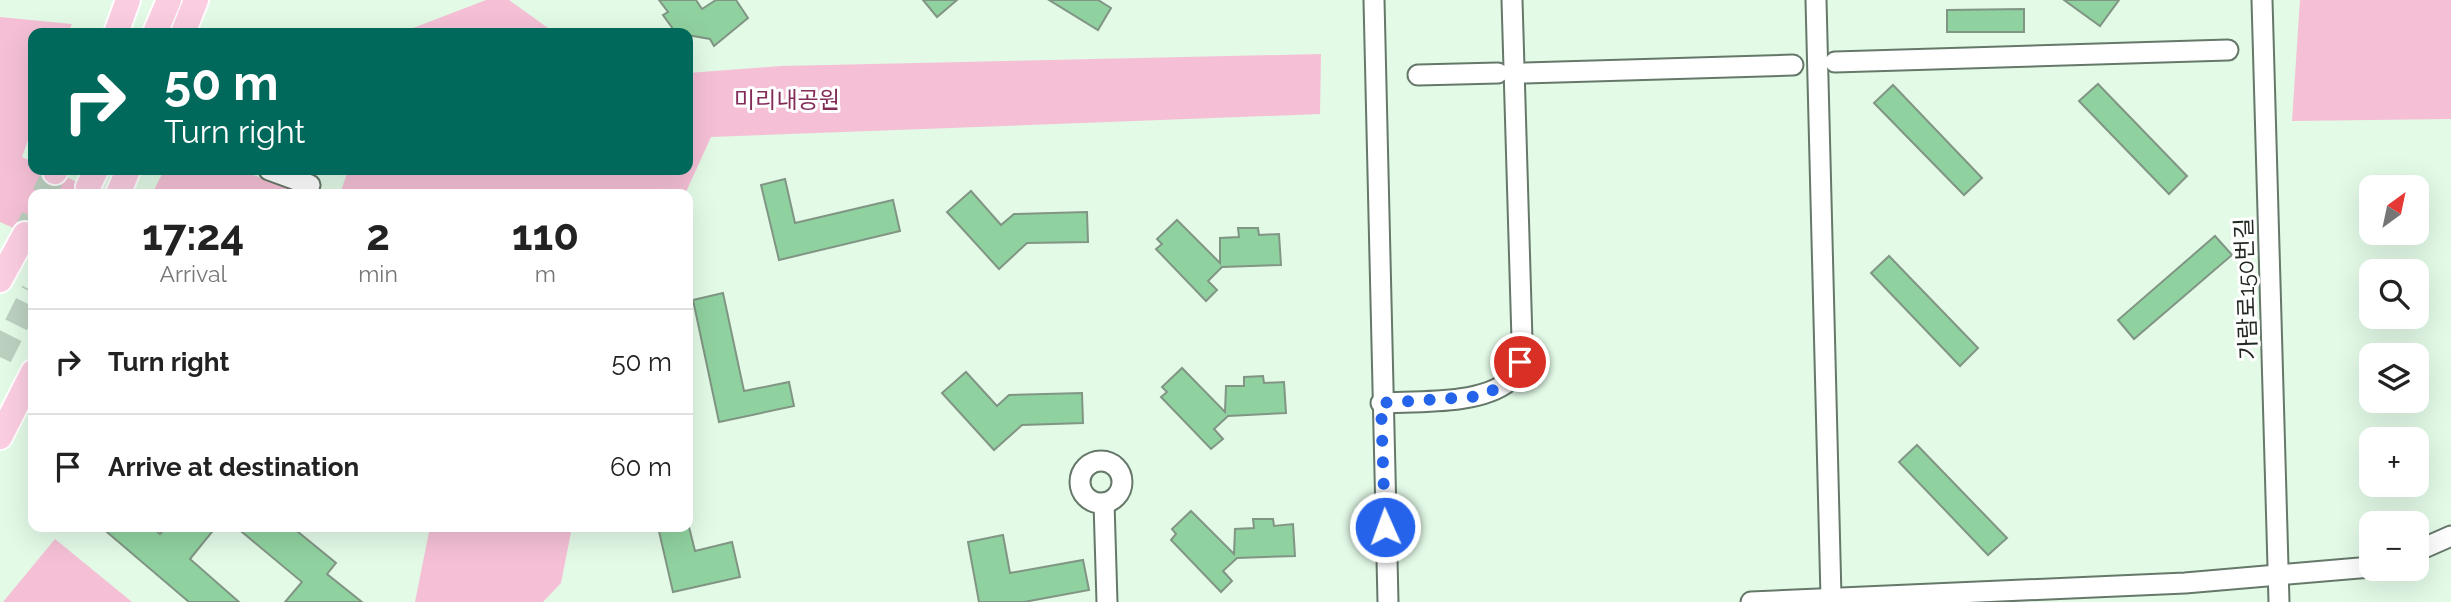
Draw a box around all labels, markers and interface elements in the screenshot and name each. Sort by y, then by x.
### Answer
text: 50 m [164,54,279,111]
icon: right [49,56,140,147]
park label: 미리내공원 [734,86,840,113]
text: Turn right [164,113,305,150]
north arrow [2359,175,2429,245]
map controls [2359,175,2429,581]
text: 17:24 [142,211,244,260]
text: 2 [366,211,390,260]
text: 110 [512,211,579,260]
street label: 가람로150번길 [2230,217,2261,361]
button: search [2359,259,2429,329]
text: Arrival [159,260,227,287]
text: min [358,260,398,287]
text: m [535,260,556,287]
pin [1490,332,1550,392]
icon: right [49,343,87,381]
icon: arrive [1501,343,1539,381]
button: layers [2359,343,2429,413]
text: Turn right [108,347,229,377]
text: 50 m [611,347,672,377]
button: + [2359,427,2429,497]
icon: arrive [49,448,87,486]
text: Arrive at destination [108,452,359,482]
text: 60 m [610,452,672,482]
position arrow [1348,490,1422,564]
button: − [2359,511,2429,581]

